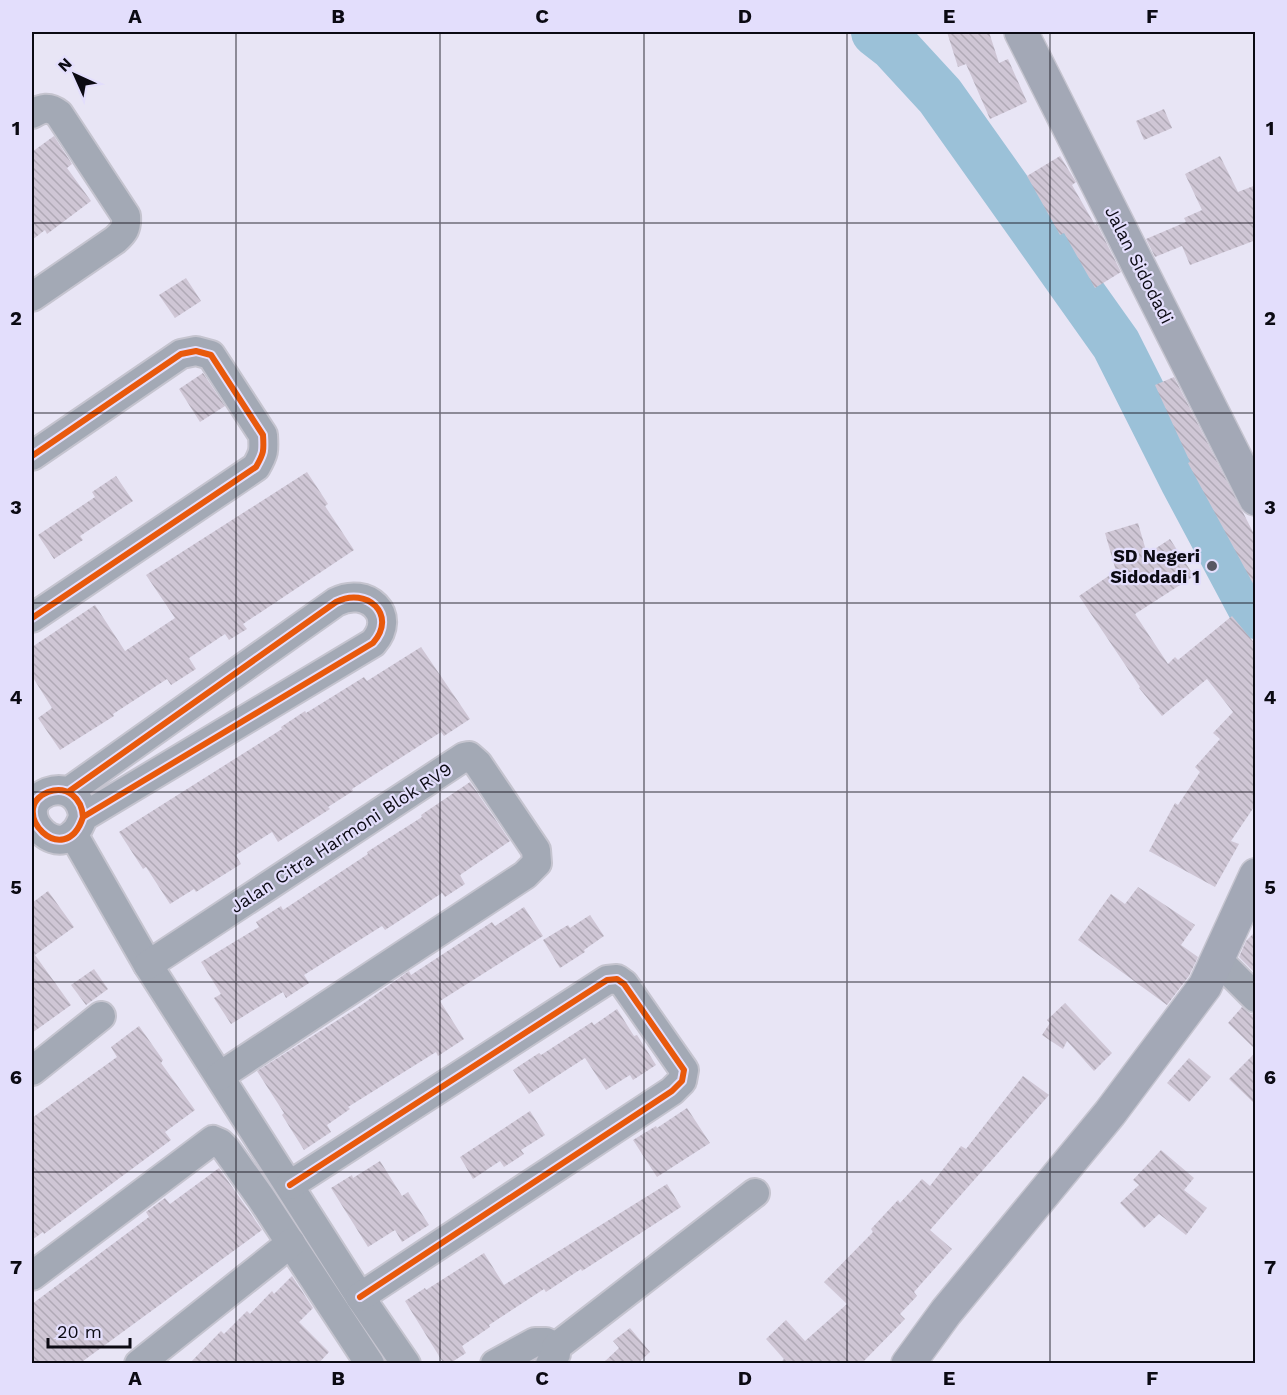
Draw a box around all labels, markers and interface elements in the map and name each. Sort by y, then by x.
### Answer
text: A [128,4,142,28]
text: B [331,4,345,28]
text: C [535,4,549,28]
text: D [738,4,752,28]
text: E [943,4,955,28]
text: F [1146,4,1158,28]
north arrow [45,45,105,105]
text: N [54,54,76,76]
text: 1 [12,116,20,140]
text: 1 [1266,116,1274,140]
street label: Jalan Sidodadi [1101,203,1178,327]
text: 2 [10,306,22,330]
text: 2 [1264,306,1276,330]
text: 3 [10,495,22,519]
text: 3 [1264,495,1276,519]
place label: SD Negeri Sidodadi 1 [1110,545,1200,587]
marker: SD Negeri Sidodadi 1 [1205,559,1219,573]
text: 4 [10,685,23,709]
text: 4 [1264,685,1277,709]
street label: Jalan Citra Harmoni Blok RV9 [226,758,455,917]
text: 5 [10,875,22,899]
text: 5 [1264,875,1276,899]
text: 6 [10,1065,22,1089]
text: 6 [1264,1065,1276,1089]
text: 7 [10,1255,22,1279]
text: 7 [1264,1255,1276,1279]
scale bar [48,1311,130,1349]
text: 20 m [57,1321,102,1342]
text: A [128,1366,142,1390]
text: B [331,1366,345,1390]
text: C [535,1366,549,1390]
text: D [738,1366,752,1390]
text: E [943,1366,955,1390]
text: F [1146,1366,1158,1390]

